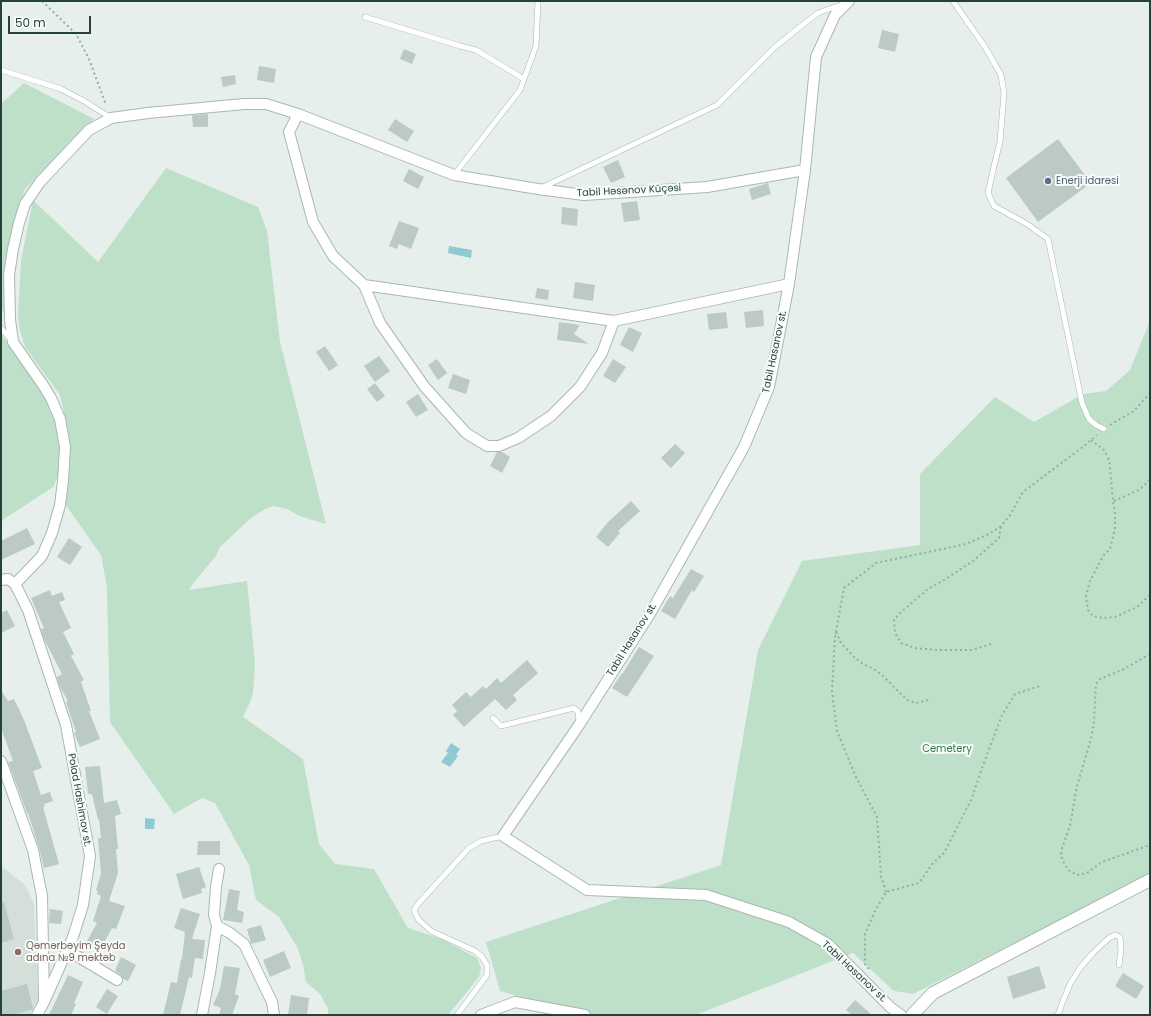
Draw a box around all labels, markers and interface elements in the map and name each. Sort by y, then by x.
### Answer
scale bar [10,8,93,34]
text: 50 m [15,14,46,31]
place label: Enerji idarəsi [1056,175,1119,187]
marker: Enerji idarəsi [1043,176,1053,186]
street label: Tabil Həsənov Küçəsi [577,182,681,200]
street label: Tabil Hasanov st. [760,310,790,394]
street label: Tabil Hasanov st. [605,601,659,679]
park label: Cemetery [922,743,972,755]
street label: Polad Hashimov st. [65,752,93,848]
street label: Tabil Hasanov st. [819,939,889,1005]
place label: Qəmərbəyim Şeyda adına №9 məktəb [26,940,126,964]
marker: Qəmərbəyim Şeyda adına №9 məktəb [13,947,23,957]

